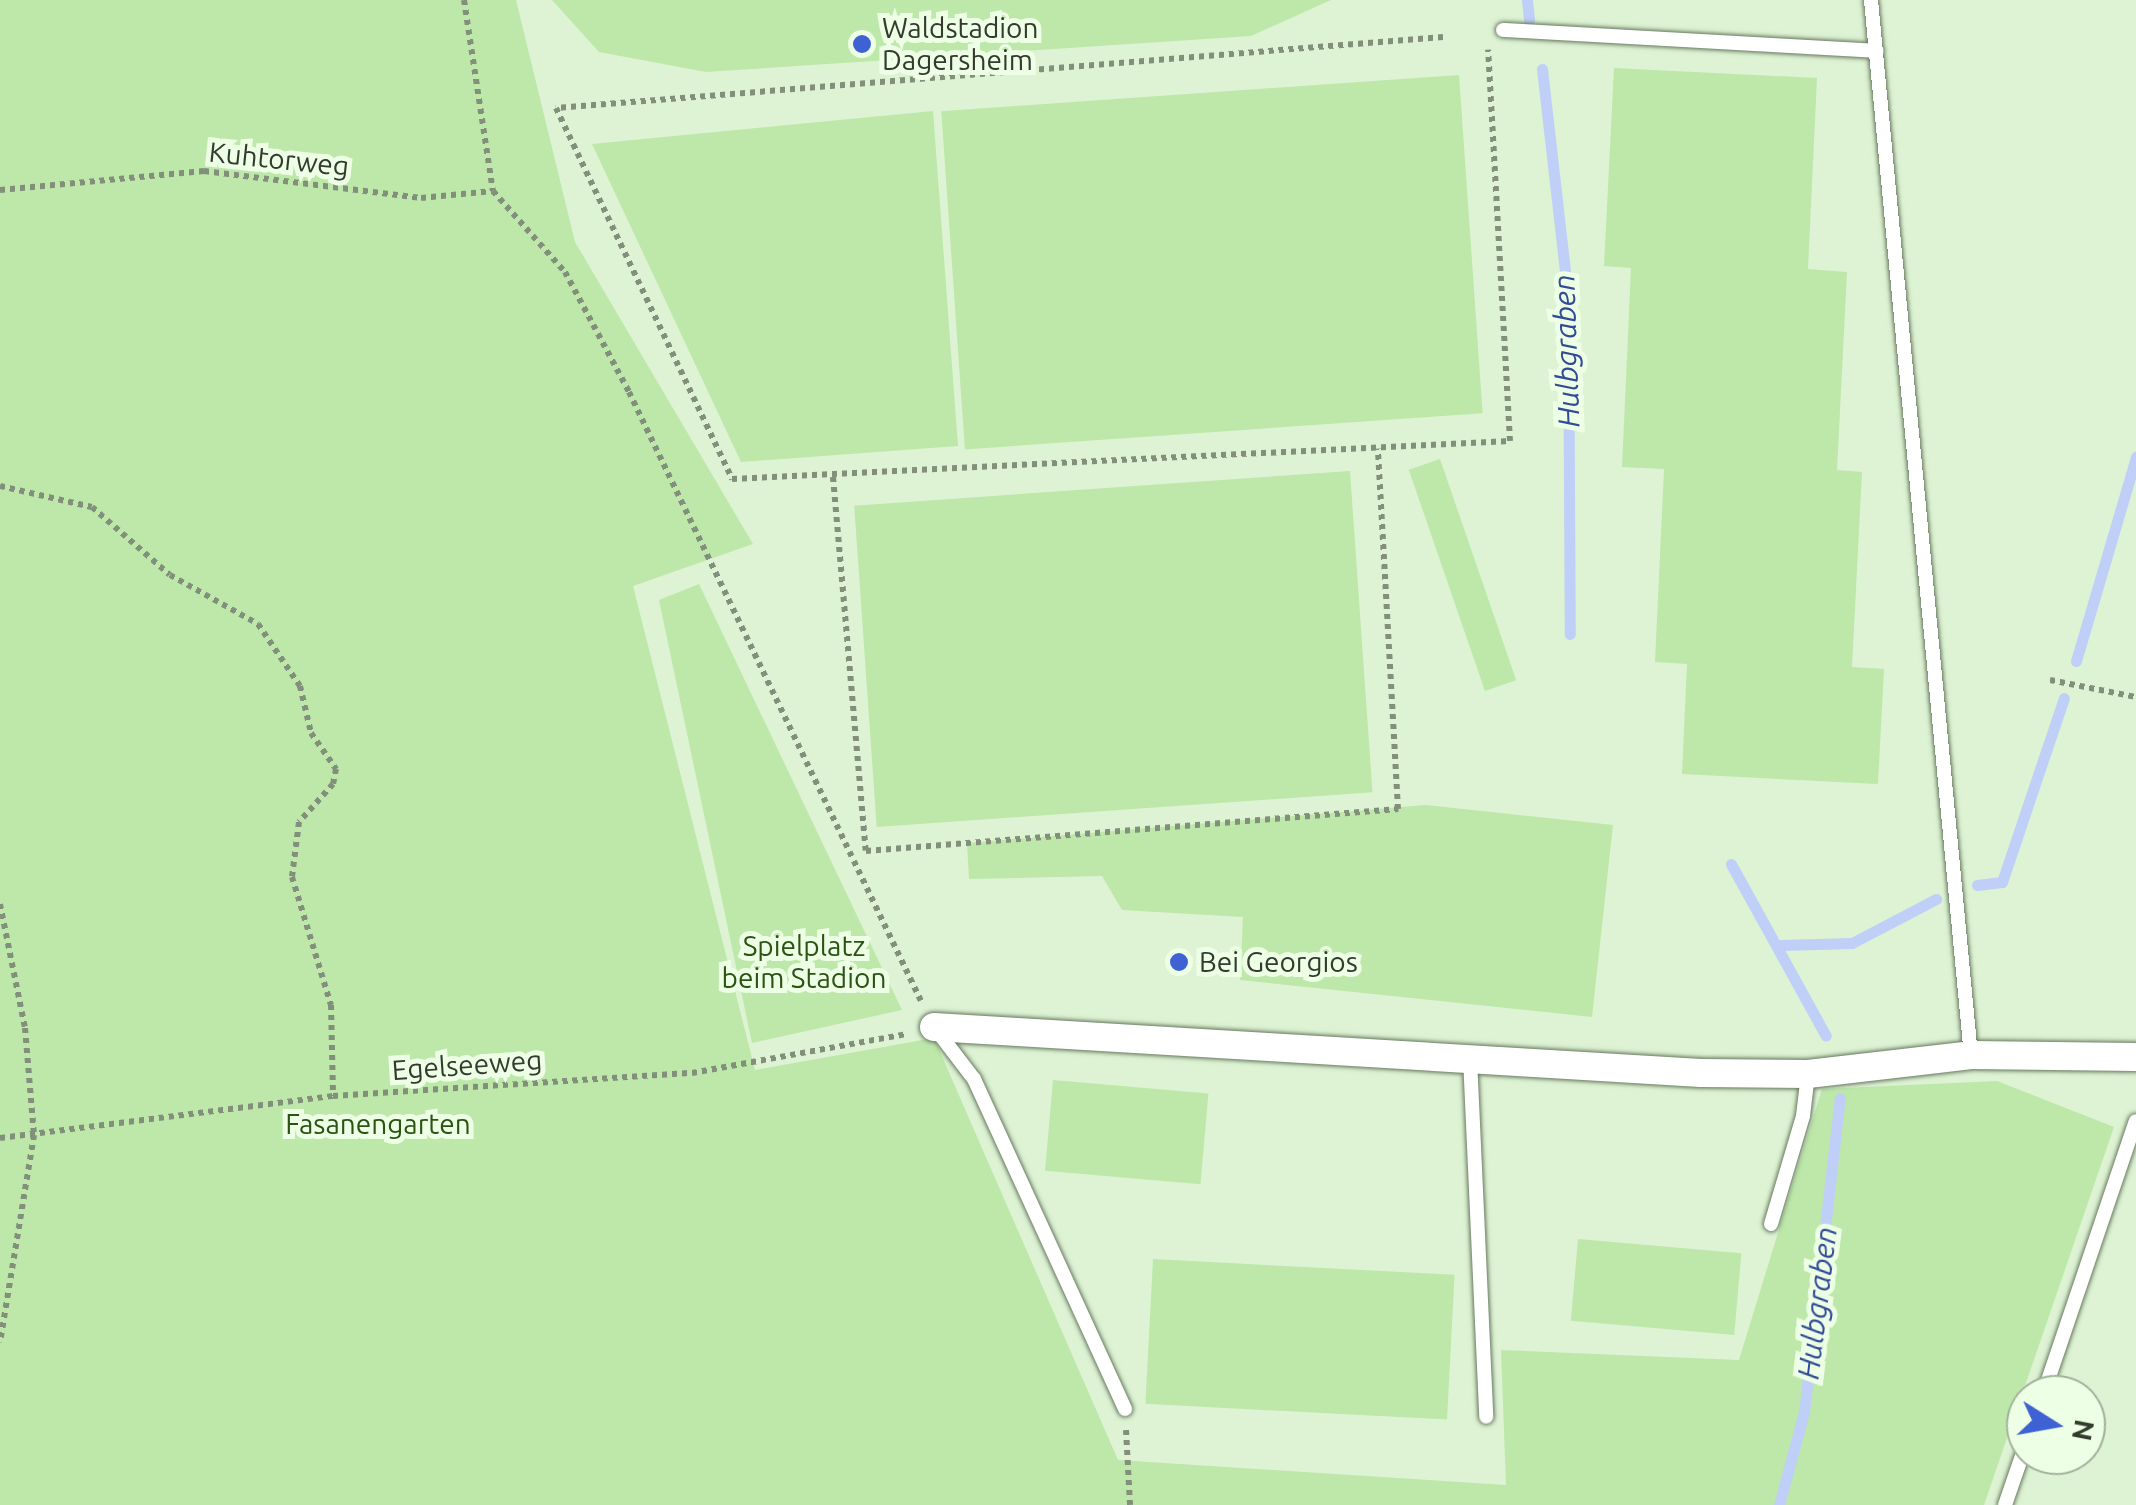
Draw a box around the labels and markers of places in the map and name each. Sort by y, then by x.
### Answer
place label: Waldstadion Dagersheim [882,11,1038,77]
marker: Waldstadion Dagersheim [851,33,873,55]
place label: Bei Georgios [1199,945,1358,979]
marker: Bei Georgios [1168,951,1190,973]

